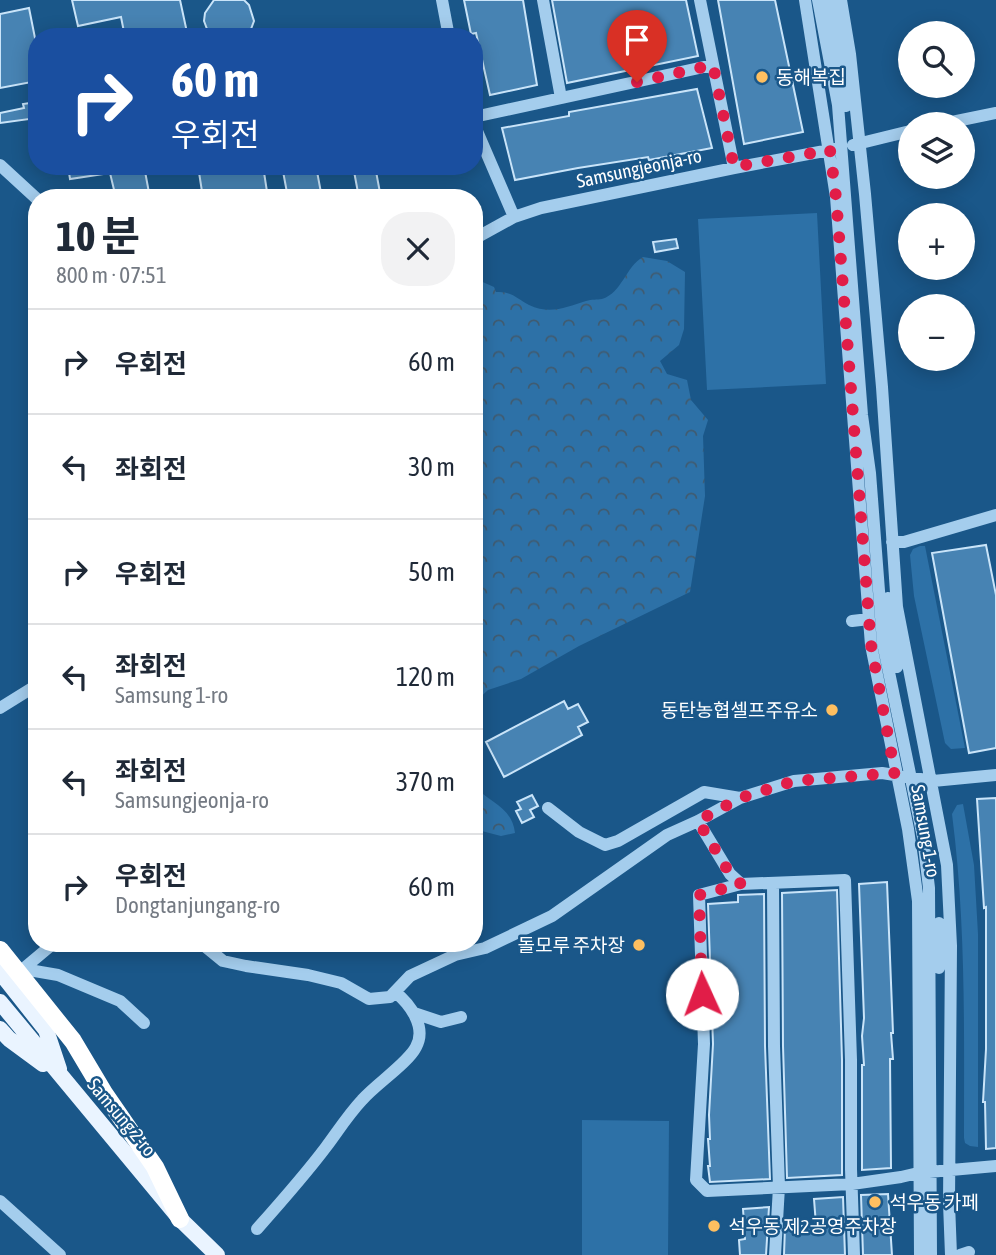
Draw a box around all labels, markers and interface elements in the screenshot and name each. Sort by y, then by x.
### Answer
pin [607,10,667,82]
icon: arrive [618,21,656,59]
map controls [898,21,975,371]
button: search [898,21,975,98]
text: 60 m [171,51,259,107]
icon: right [56,56,147,147]
place label: 동해복집 [776,66,846,88]
marker: 동해복집 [754,69,770,85]
button: layers [898,112,975,189]
text: 우회전 [171,116,259,153]
street label: Samsungjeonja-ro [574,144,704,192]
button: + [898,203,975,280]
text: 10 분 [56,212,140,260]
button: close [381,212,455,286]
text: 800 m · 07:51 [56,262,167,288]
button: − [898,294,975,371]
icon: right [56,343,94,381]
text: 60 m [408,347,455,377]
text: 우회전 [115,349,187,379]
icon: left [56,448,94,486]
text: 30 m [408,452,455,482]
text: 좌회전 [115,454,187,484]
icon: right [56,553,94,591]
text: 50 m [408,557,455,587]
text: 우회전 [115,559,187,589]
text: 좌회전 [115,651,187,681]
icon: left [56,658,94,696]
text: 120 m [396,662,455,692]
text: Samsung 1-ro [115,682,228,708]
place label: 동탄농협셀프주유소 [661,699,818,721]
marker: 동탄농협셀프주유소 [824,702,840,718]
text: 좌회전 [115,756,187,786]
icon: left [56,763,94,801]
text: 370 m [396,767,455,797]
street label: Samsung 1-ro [907,783,945,879]
text: Samsungjeonja-ro [115,787,269,813]
text: 우회전 [115,861,187,891]
icon: right [56,868,94,906]
text: 60 m [408,872,455,902]
text: Dongtanjungang-ro [115,892,280,918]
place label: 돌모루 주차장 [518,934,625,956]
marker: 돌모루 주차장 [631,937,647,953]
position arrow [665,957,739,1031]
street label: Samsung 2-ro [83,1074,161,1160]
place label: 석우동 카페 [889,1191,979,1213]
marker: 석우동 카페 [867,1194,883,1210]
place label: 석우동 제2공영주차장 [728,1215,897,1237]
marker: 석우동 제2공영주차장 [706,1218,722,1234]

